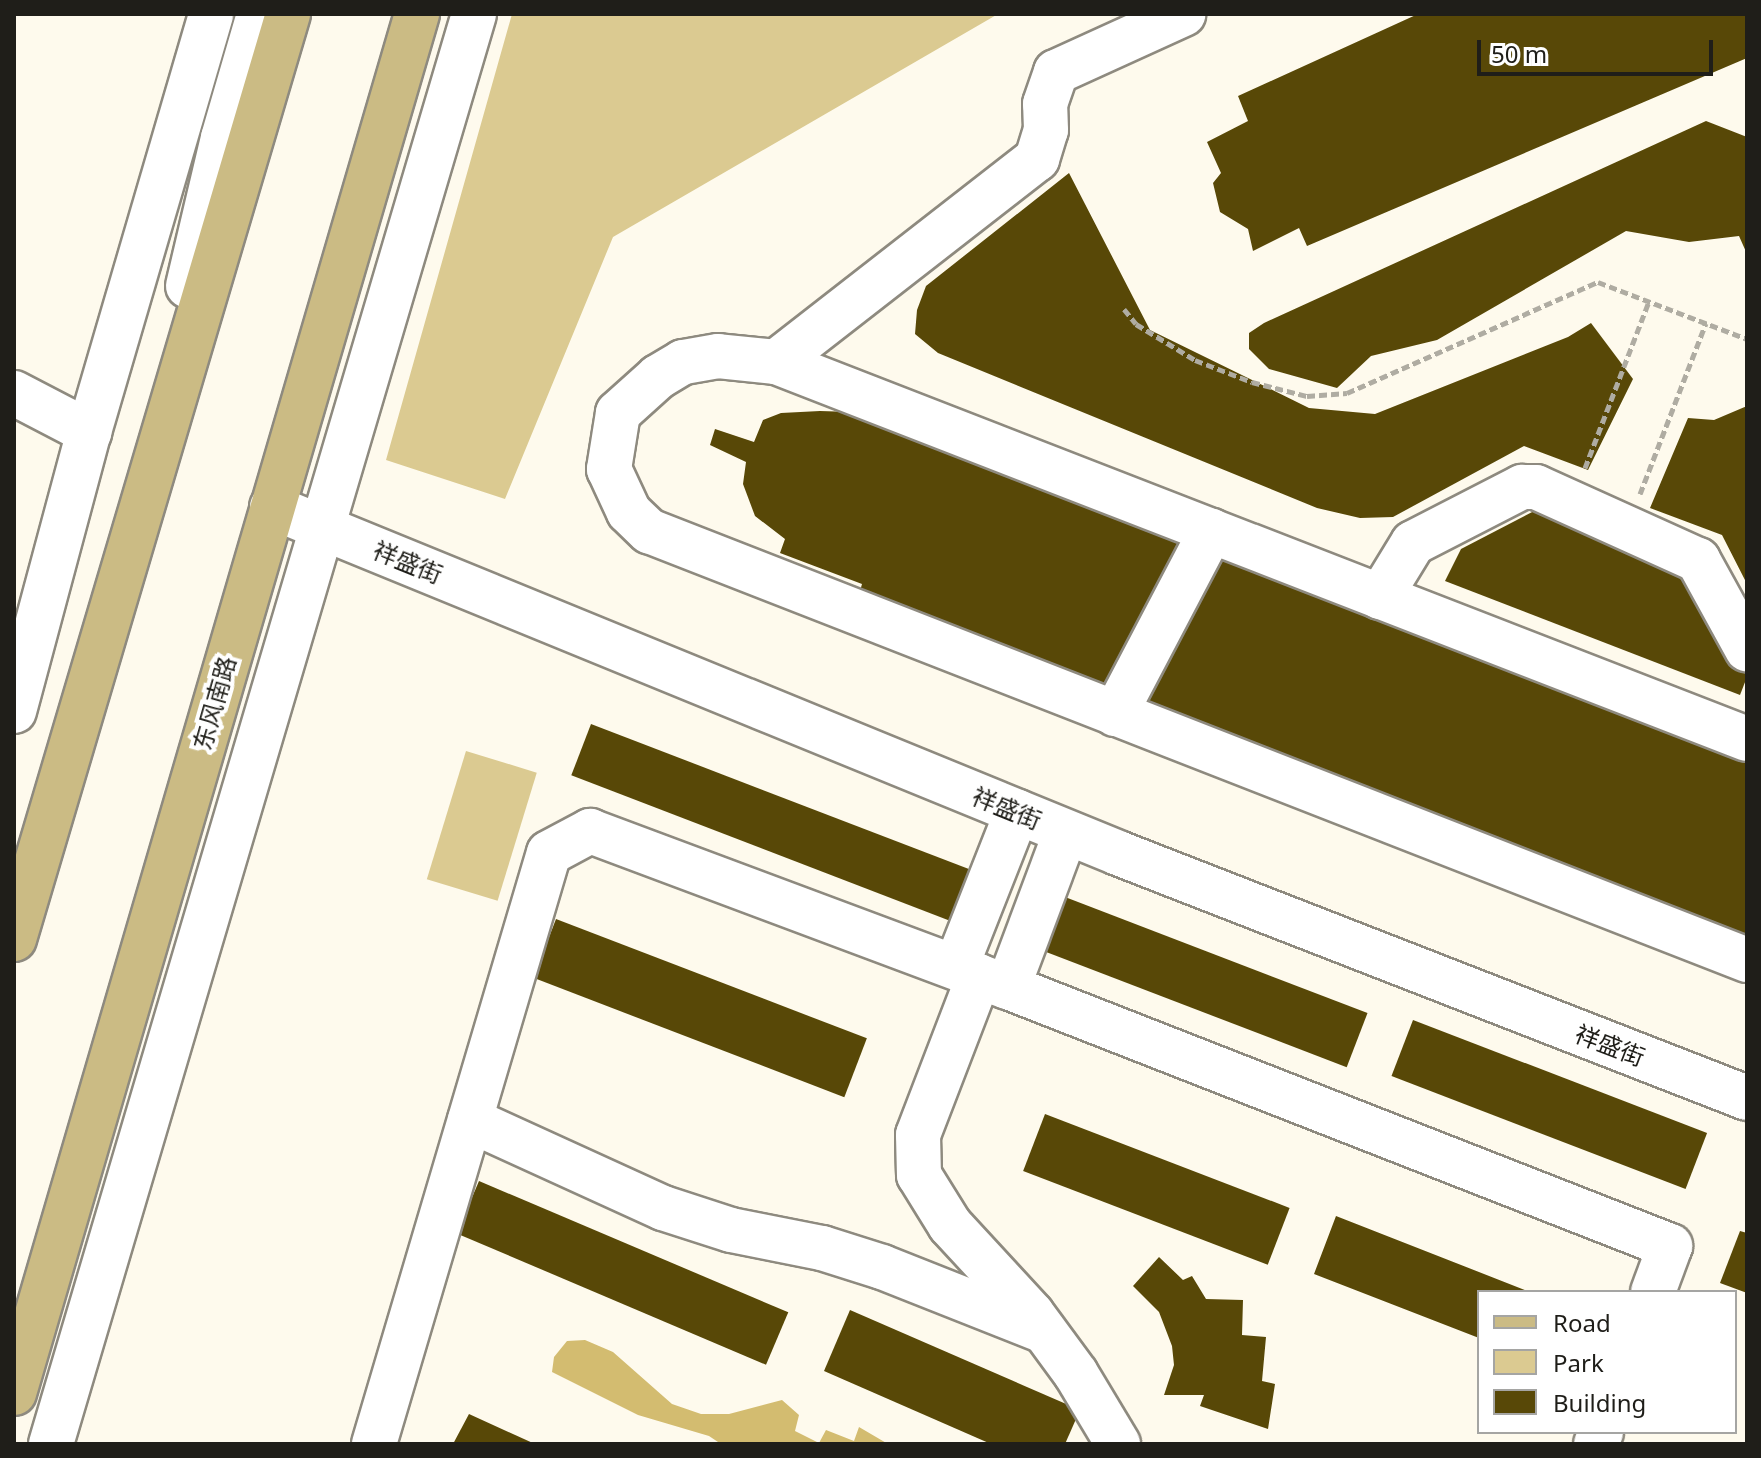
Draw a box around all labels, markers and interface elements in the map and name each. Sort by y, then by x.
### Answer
scale bar [1481,24,1717,74]
text: 50 m [1491,37,1547,70]
street label: 祥盛街 [369,535,447,589]
street label: 东风南路 [187,653,241,753]
street label: 祥盛街 [968,781,1046,835]
street label: 祥盛街 [1571,1019,1649,1071]
legend [1477,1290,1737,1434]
text: Road [1553,1306,1611,1339]
text: Park [1553,1346,1604,1379]
text: Building [1553,1386,1646,1419]

